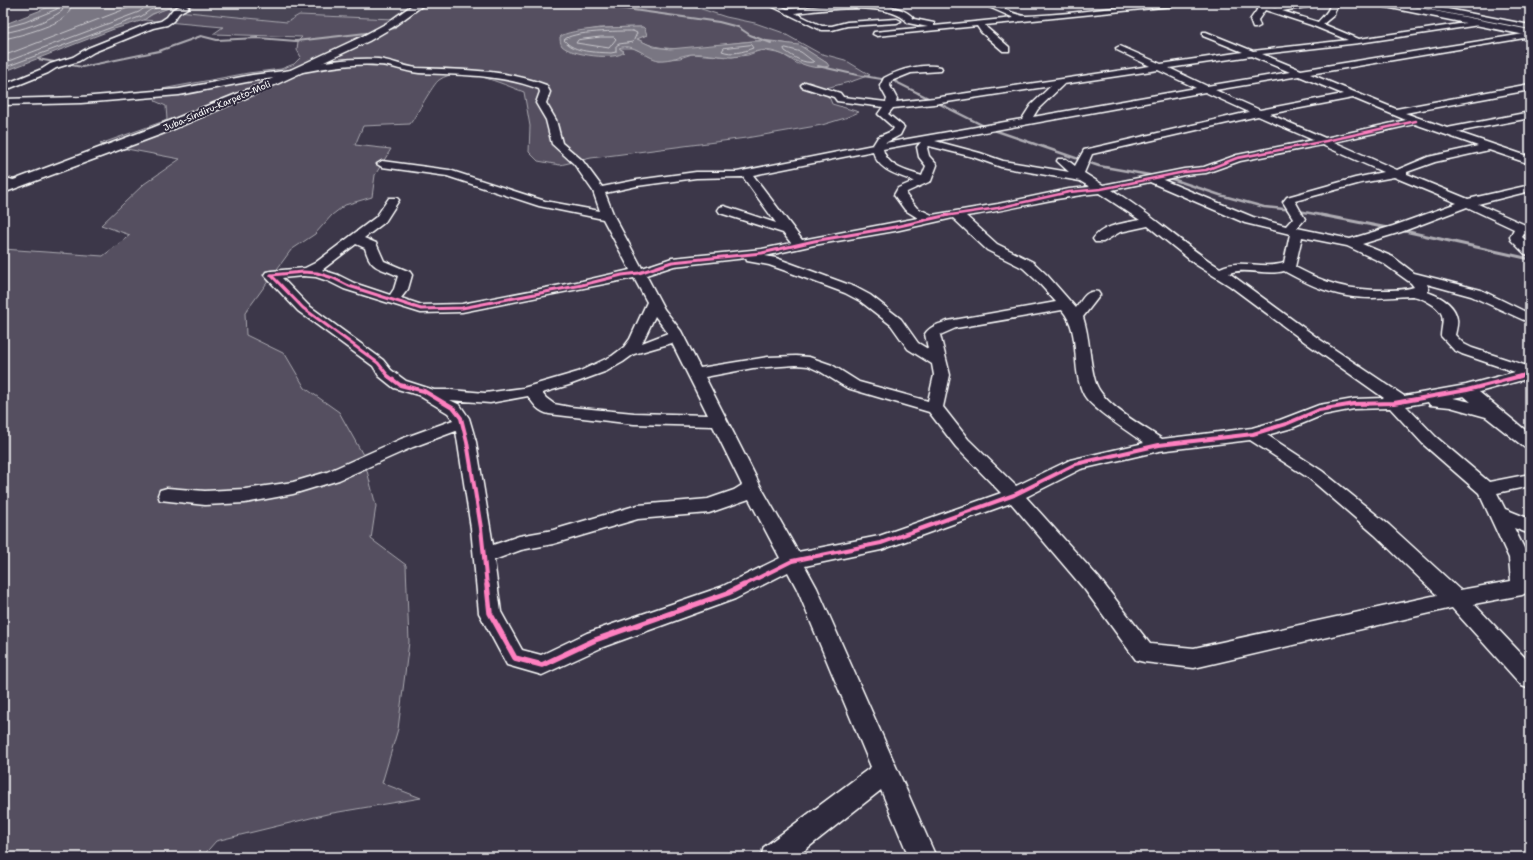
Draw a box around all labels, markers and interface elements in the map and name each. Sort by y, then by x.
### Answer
street label: Juba-Sindiru-Karpeto-Moli [162,78,272,134]

